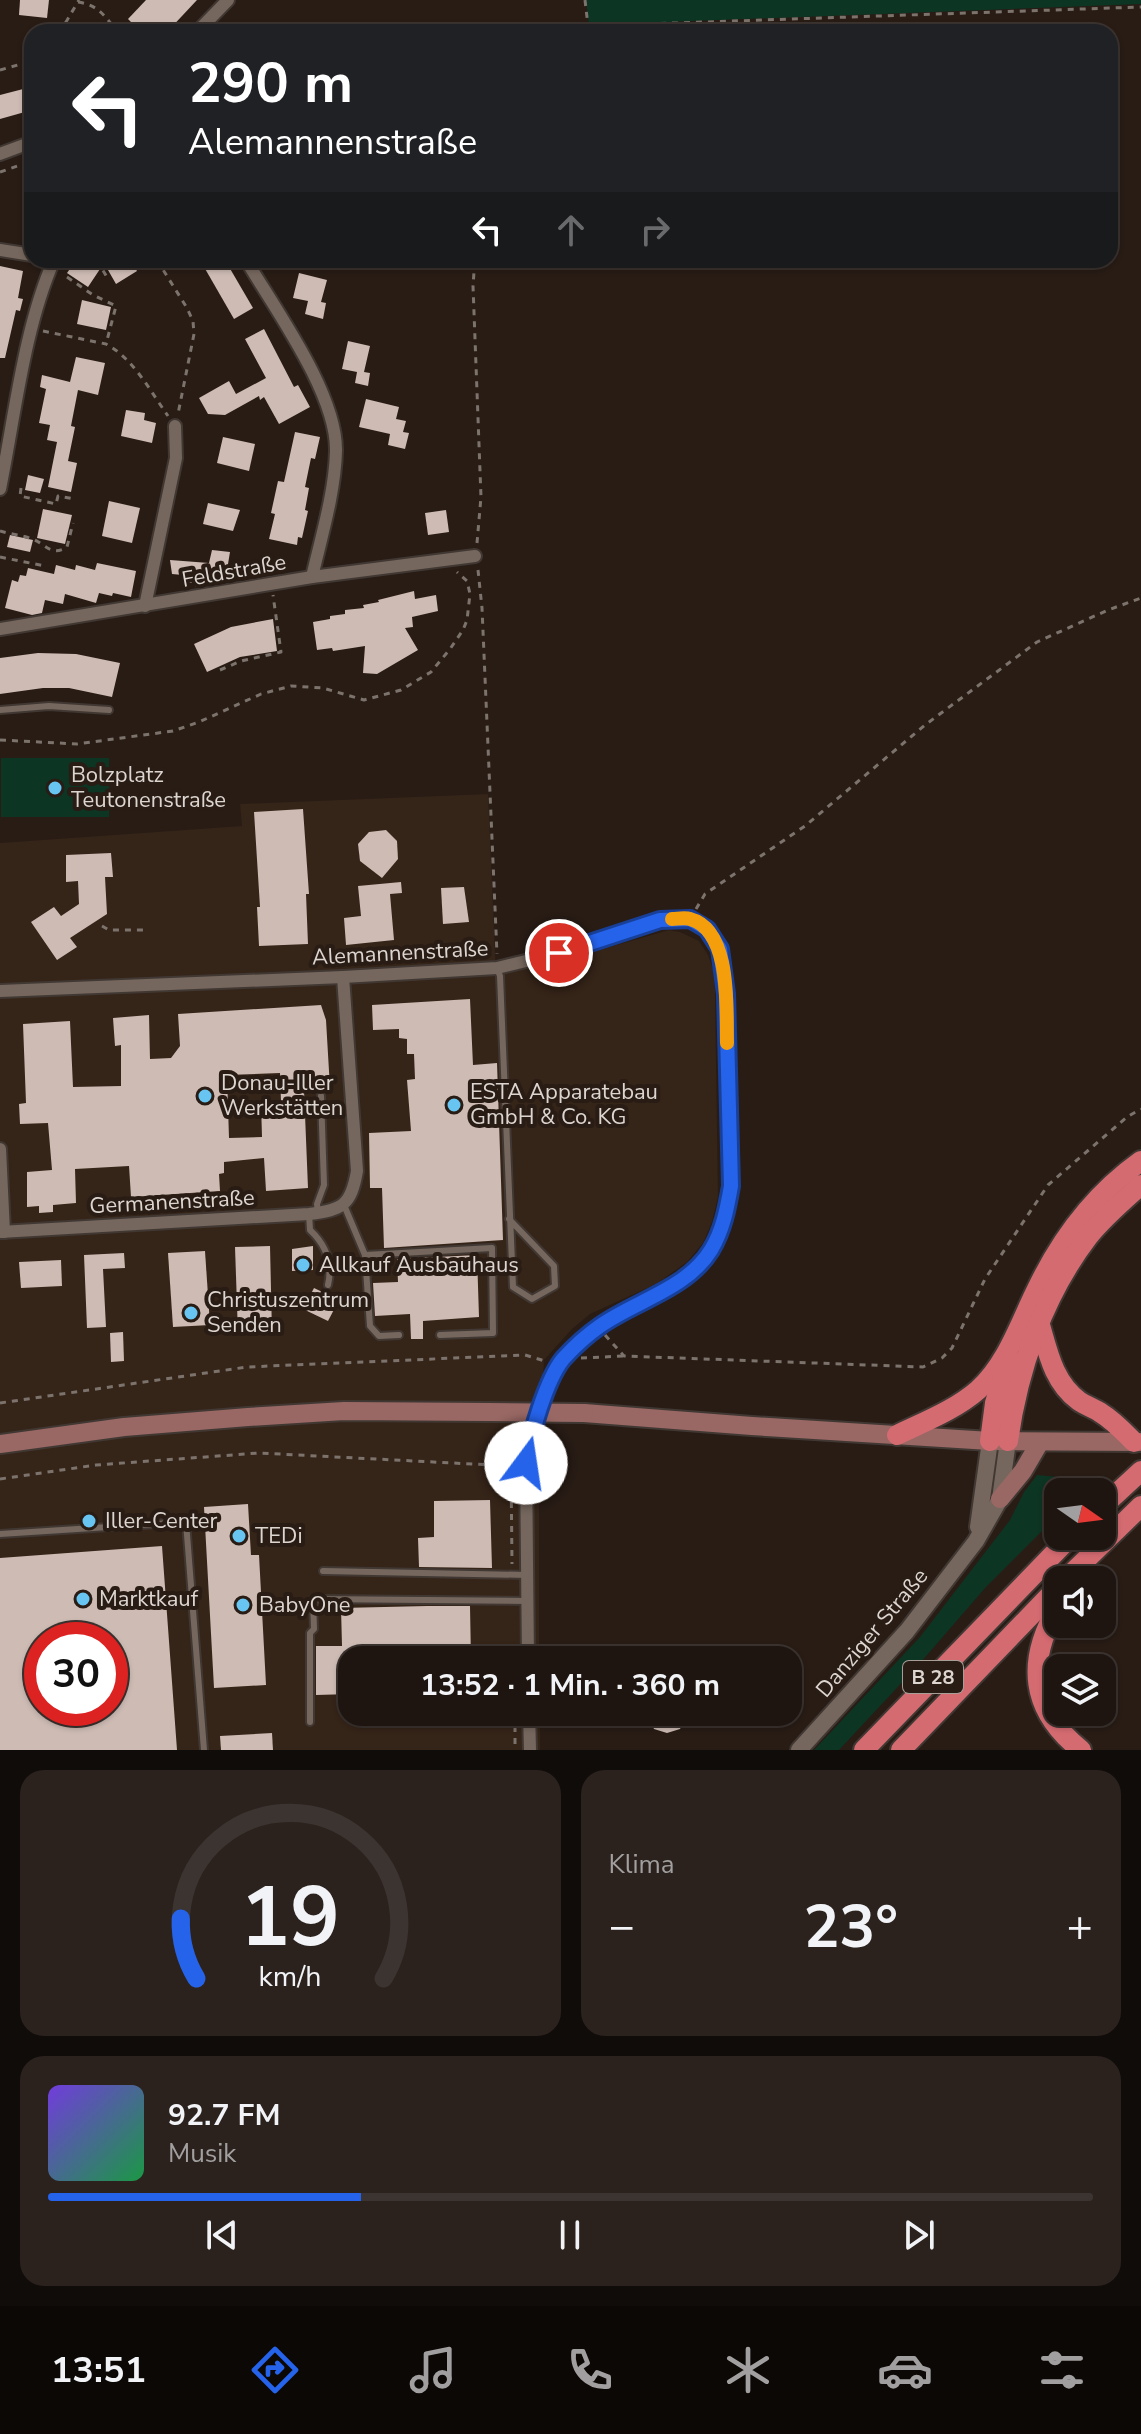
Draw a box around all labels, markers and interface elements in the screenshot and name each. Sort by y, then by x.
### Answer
text: 290 m [188,45,353,122]
icon: left [56,56,160,160]
text: Alemannenstraße [188,118,477,167]
icon: left [465,208,509,252]
icon: ahead [549,208,593,252]
icon: right [633,208,677,252]
street label: Feldstraße [179,547,289,595]
place label: Bolzplatz Teutonenstraße [71,760,226,815]
marker: Bolzplatz Teutonenstraße [46,779,64,797]
pin [525,919,593,987]
icon: arrive [537,931,581,975]
street label: Alemannenstraße [311,933,489,973]
place label: Donau-Iller Werkstätten [221,1068,343,1123]
place label: ESTA Apparatebau GmbH & Co. KG [470,1077,658,1132]
marker: Donau-Iller Werkstätten [196,1087,214,1105]
marker: ESTA Apparatebau GmbH & Co. KG [445,1096,463,1114]
street label: Germanenstraße [89,1183,255,1221]
place label: Allkauf Ausbauhaus [319,1250,519,1280]
marker: Allkauf Ausbauhaus [294,1256,312,1274]
place label: Christuszentrum Senden [207,1285,369,1340]
marker: Christuszentrum Senden [182,1304,200,1322]
position arrow [484,1421,568,1505]
north arrow [1044,1478,1116,1550]
map controls [1044,1478,1116,1726]
place label: Iller-Center [105,1506,217,1536]
marker: Iller-Center [80,1512,98,1530]
place label: TEDi [255,1521,303,1551]
marker: TEDi [230,1527,248,1545]
street label: Danziger Straße [809,1562,935,1704]
button: sound [1044,1566,1116,1638]
place label: Marktkauf [99,1584,199,1614]
marker: Marktkauf [74,1590,92,1608]
place label: BabyOne [259,1590,351,1620]
marker: BabyOne [234,1596,252,1614]
speed limit sign: 30 [24,1622,128,1726]
button: layers [1044,1654,1116,1726]
road number: B 28 [903,1661,963,1693]
text: 13:52 · 1 Min. · 360 m [420,1665,720,1706]
text: Klima [609,1847,675,1882]
text: 19 [240,1861,340,1974]
text: 23° [803,1886,898,1968]
text: − [609,1897,635,1957]
text: + [1067,1897,1093,1957]
text: km/h [259,1957,322,1996]
text: 92.7 FM [168,2095,280,2136]
text: Musik [168,2136,236,2171]
icon: previous [200,2213,244,2257]
icon: pause [548,2213,592,2257]
icon: next [897,2213,941,2257]
icon: directions [247,2342,303,2398]
icon: music [405,2342,461,2398]
icon: phone [562,2342,618,2398]
icon: climate [720,2342,776,2398]
icon: car [877,2342,933,2398]
icon: filters [1034,2342,1090,2398]
text: 13:51 [51,2346,146,2395]

